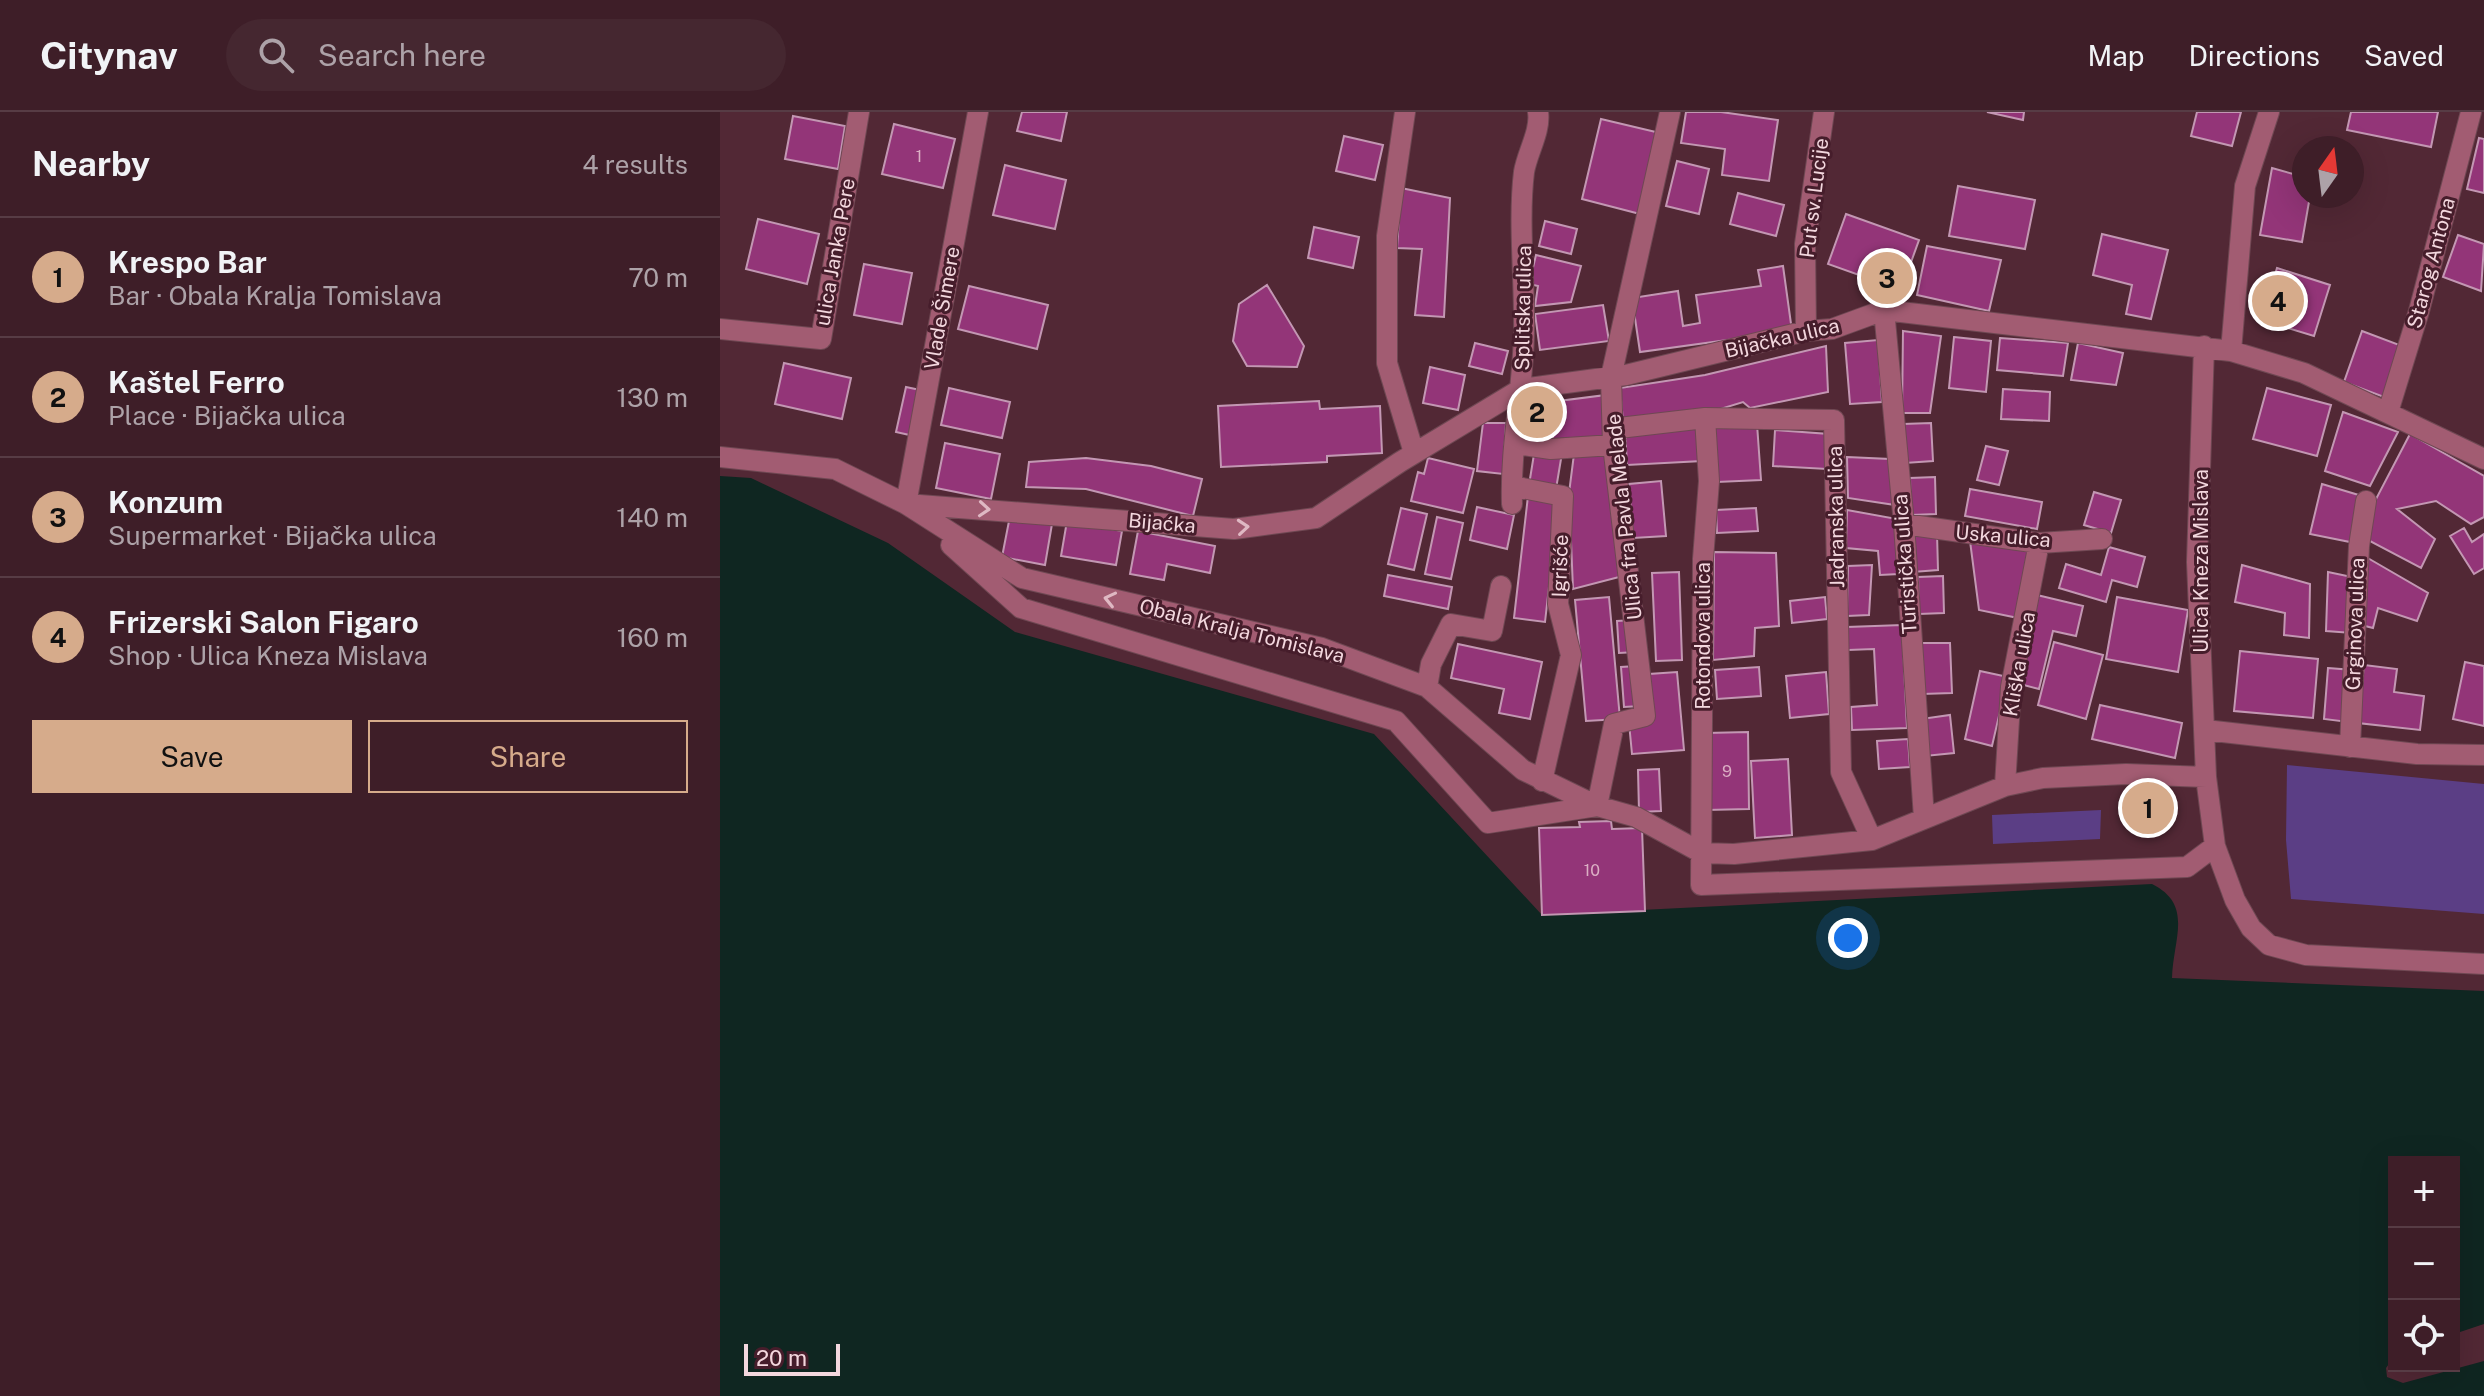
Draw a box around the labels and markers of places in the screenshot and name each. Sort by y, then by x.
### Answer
pin: 3 [1861,248,1913,308]
pin: 4 [2252,271,2304,331]
pin: 2 [1511,382,1563,442]
pin: 1 [2122,778,2174,838]

